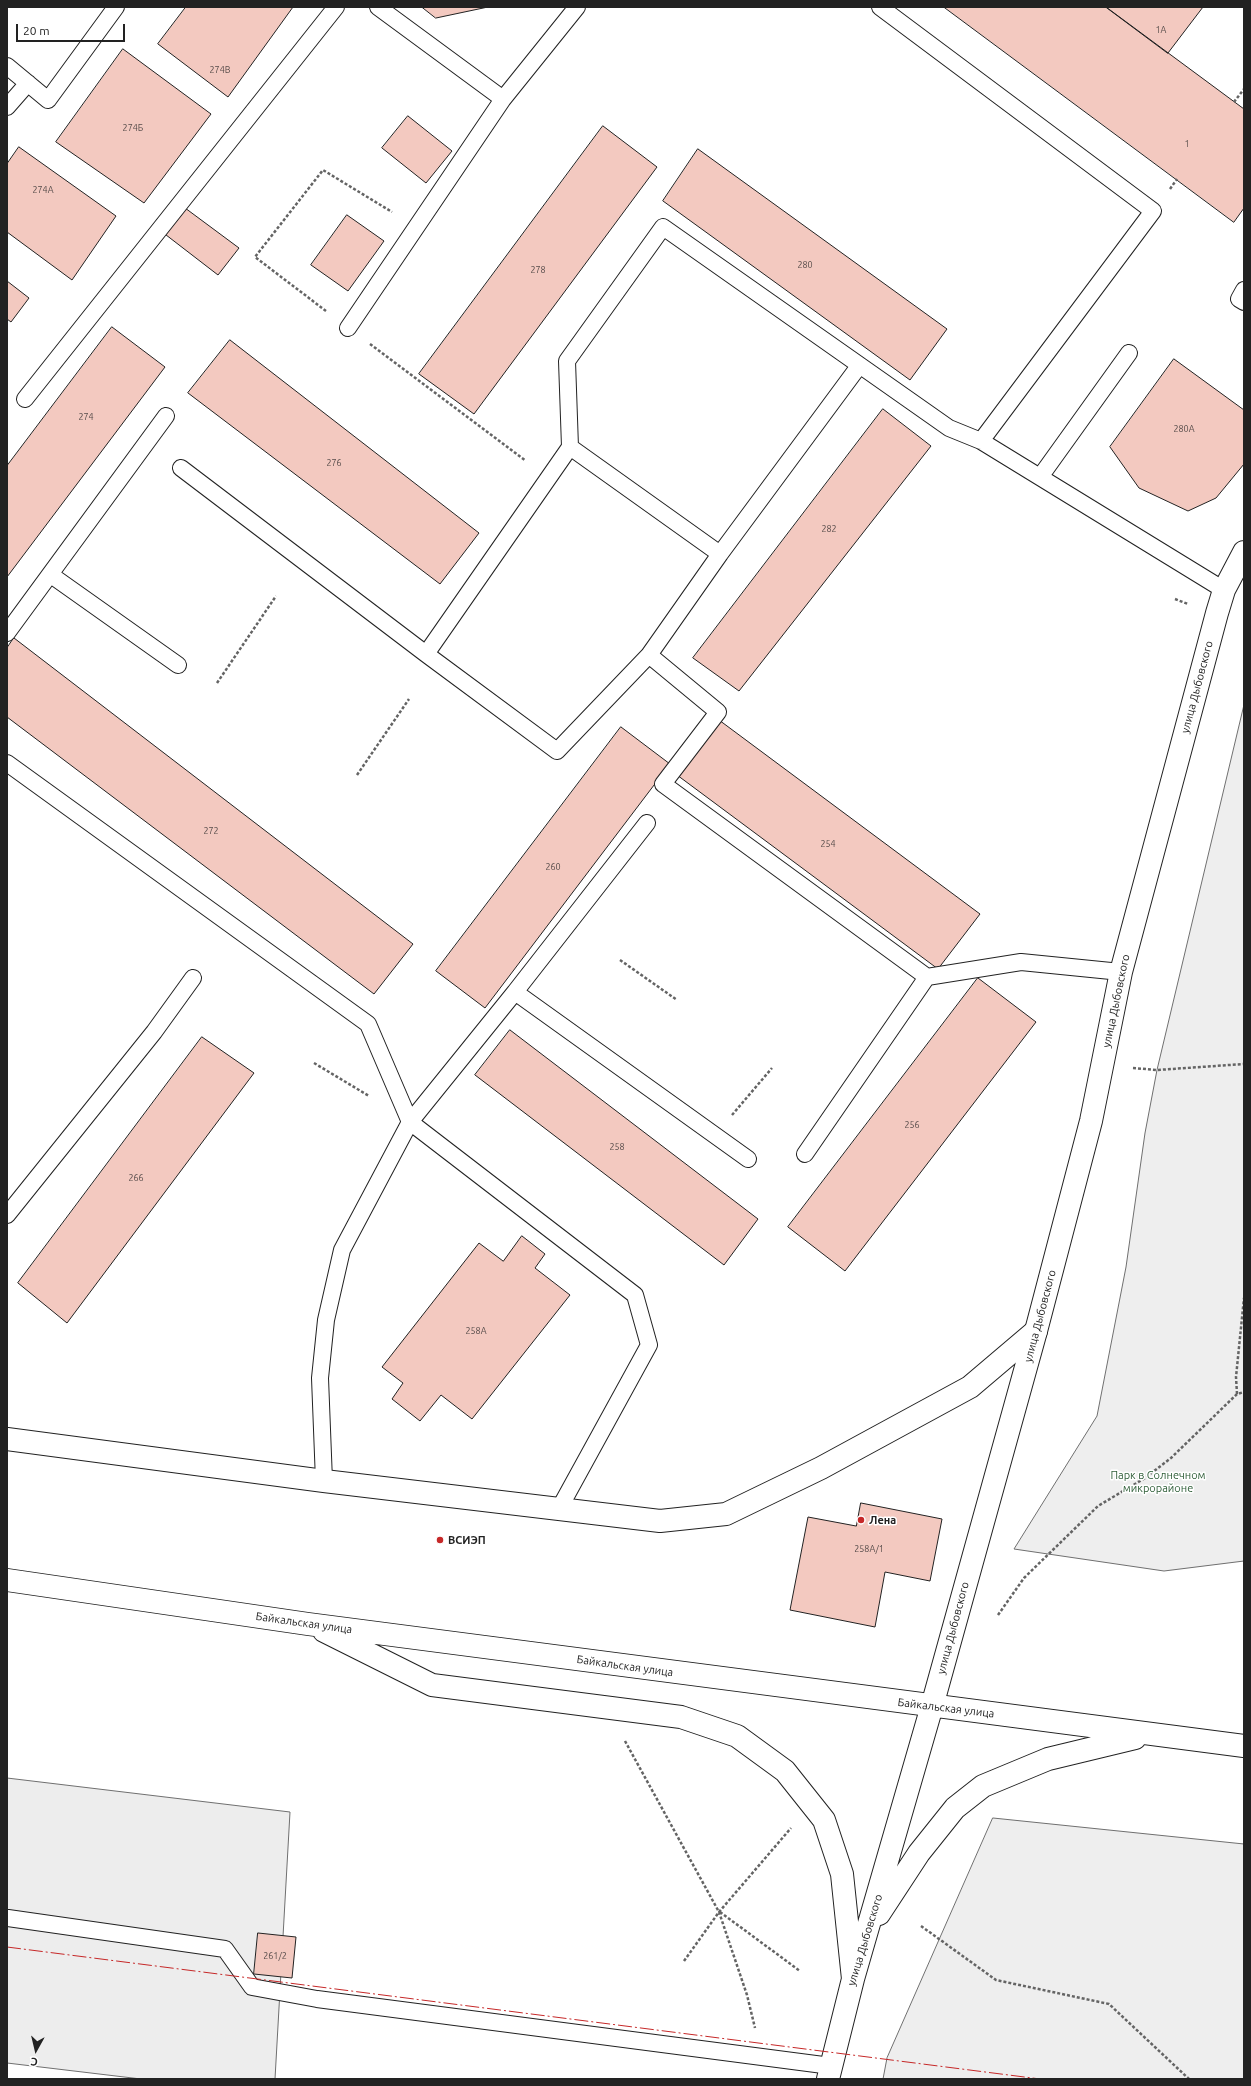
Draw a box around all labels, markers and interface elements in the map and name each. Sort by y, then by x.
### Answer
scale bar [18,16,127,42]
text: 20 m [23,24,50,37]
house number: 1А [1156,25,1166,35]
house number: 274В [210,65,230,75]
house number: 274Б [123,123,143,133]
house number: 1 [1184,139,1190,149]
house number: 274А [32,185,54,195]
house number: 280 [797,260,813,270]
house number: 278 [530,265,546,275]
house number: 274 [78,412,94,422]
house number: 280А [1173,424,1195,434]
house number: 276 [326,458,342,468]
house number: 282 [821,524,837,534]
street label: улица Дыбовского [1178,639,1216,735]
house number: 272 [203,826,219,836]
house number: 254 [820,839,836,849]
house number: 260 [545,862,561,872]
street label: улица Дыбовского [1100,953,1132,1049]
house number: 256 [904,1120,920,1130]
house number: 258 [609,1142,625,1152]
house number: 266 [128,1173,144,1183]
street label: улица Дыбовского [1021,1268,1059,1364]
house number: 258А [465,1326,487,1336]
park label: Парк в Солнечном микрорайоне [1110,1468,1206,1494]
place label: Лена [869,1513,896,1527]
marker: Лена [856,1515,866,1525]
place label: ВСИЭП [448,1533,486,1547]
marker: ВСИЭП [435,1535,445,1545]
house number: 258А/1 [854,1544,884,1554]
street label: улица Дыбовского [934,1580,972,1676]
street label: Байкальская улица [255,1610,353,1636]
street label: Байкальская улица [576,1653,674,1679]
street label: Байкальская улица [897,1696,995,1720]
street label: улица Дыбовского [845,1893,885,1987]
house number: 261/2 [263,1951,287,1961]
north arrow [16,2030,56,2070]
text: С [30,2055,39,2068]

